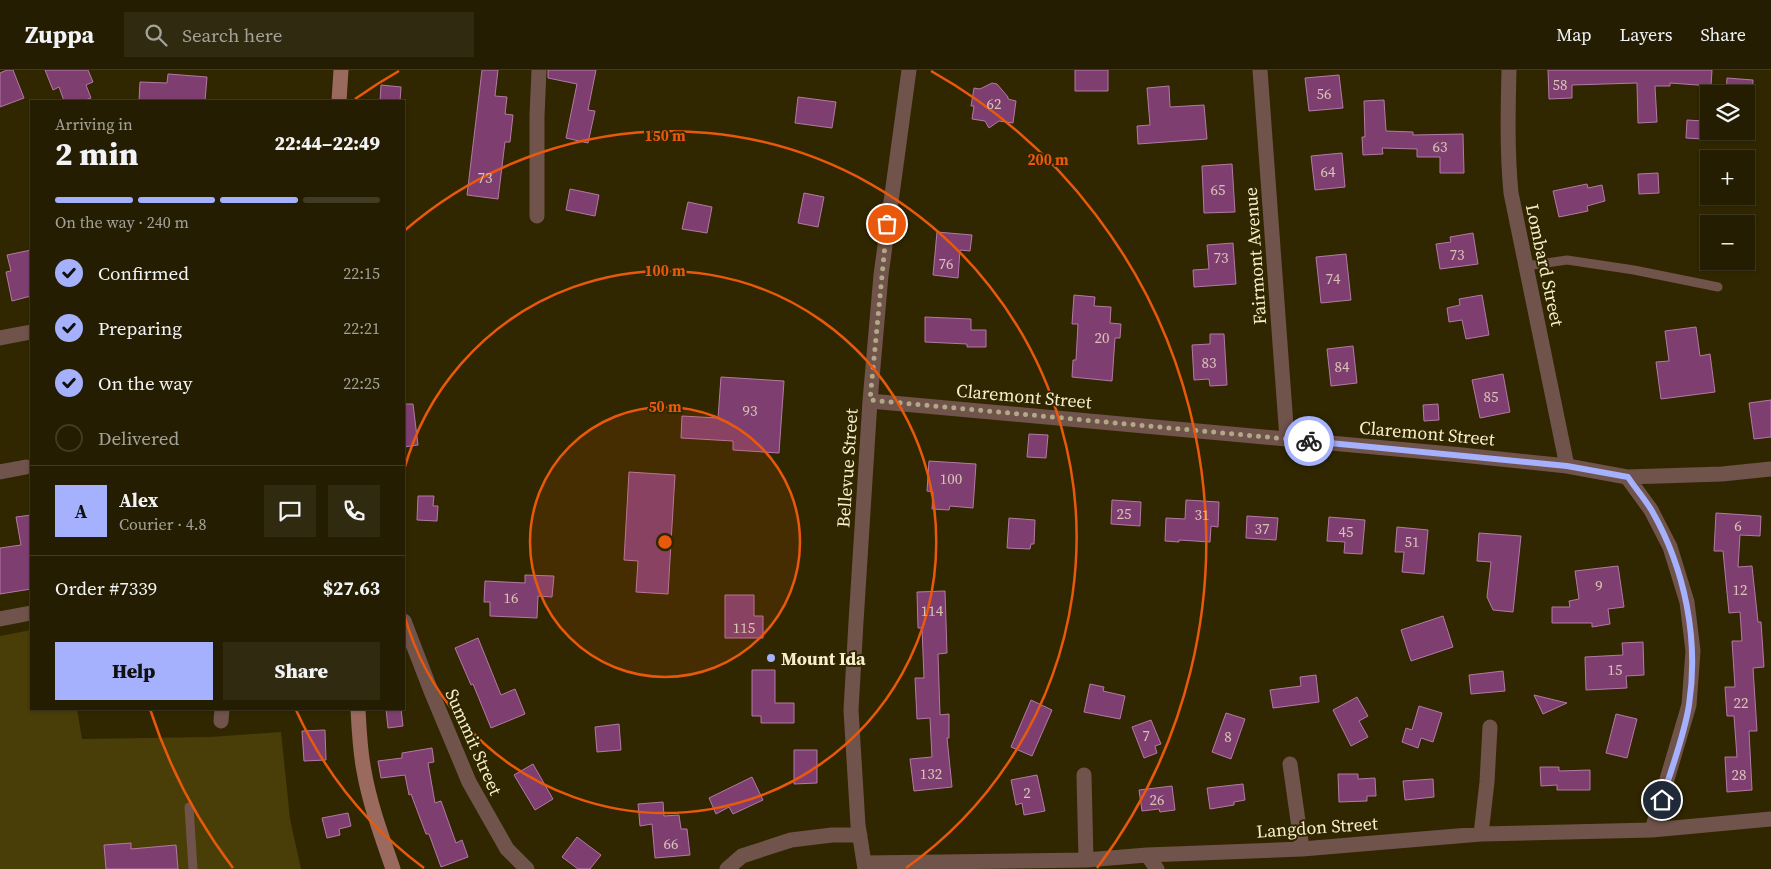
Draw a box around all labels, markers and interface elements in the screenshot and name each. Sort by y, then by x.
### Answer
search box [124,12,474,57]
text: Zuppa [25,18,94,51]
icon: search [142,21,170,49]
text: Search here [182,22,282,48]
text: Map [1556,22,1591,47]
text: Layers [1619,22,1672,47]
text: Share [1700,22,1746,47]
house number: 58 [1552,74,1568,95]
house number: 56 [1316,83,1332,104]
map controls [1700,85,1755,270]
button: layers [1700,85,1755,140]
house number: 62 [986,93,1002,114]
text: Arriving in [55,113,133,135]
text: 150 m [644,125,686,146]
text: 22:44–22:49 [275,130,380,156]
text: 2 min [55,132,138,176]
house number: 63 [1432,136,1448,157]
text: 200 m [1027,149,1069,170]
button: + [1700,150,1755,205]
house number: 64 [1320,161,1336,182]
house number: 73 [477,167,493,188]
house number: 65 [1210,179,1226,200]
street label: Fairmont Avenue [1238,186,1272,326]
street label: Lombard Street [1520,201,1570,329]
pin [866,203,908,245]
icon: bag [873,210,901,238]
text: On the way · 240 m [55,211,189,233]
button: − [1700,215,1755,270]
house number: 73 [1449,244,1465,265]
house number: 73 [1213,247,1229,268]
house number: 76 [938,253,954,274]
icon: check [55,259,83,287]
text: Confirmed [98,260,189,286]
text: 100 m [644,260,686,281]
text: 22:15 [343,262,380,284]
house number: 74 [1325,268,1341,289]
icon: check [55,314,83,342]
text: Preparing [98,315,182,341]
text: 22:21 [343,317,380,339]
house number: 20 [1094,327,1110,348]
house number: 83 [1201,352,1217,373]
house number: 84 [1334,356,1350,377]
icon: check [55,369,83,397]
text: On the way [98,370,193,396]
text: 22:25 [343,372,380,394]
street label: Claremont Street [955,378,1093,414]
house number: 85 [1483,386,1499,407]
text: 50 m [648,396,682,417]
house number: 93 [742,400,758,421]
street label: Bellevue Street [830,407,864,528]
street label: Claremont Street [1358,415,1496,451]
courier [1284,416,1334,466]
text: Delivered [98,425,179,451]
icon: bike [1295,427,1323,455]
house number: 100 [940,468,962,489]
button: chat [264,485,316,537]
button: phone [328,485,380,537]
text: Alex [119,487,158,513]
text: A [75,498,87,524]
house number: 25 [1116,503,1132,524]
house number: 31 [1194,504,1210,525]
text: Courier · 4.8 [119,513,207,535]
house number: 6 [1734,515,1742,536]
house number: 37 [1254,518,1270,539]
house number: 45 [1338,521,1354,542]
house number: 51 [1404,531,1420,552]
centre of rings [656,533,674,551]
text: Order #7339 [55,575,157,601]
text: $27.63 [323,575,380,601]
house number: 9 [1595,575,1603,596]
house number: 12 [1732,579,1748,600]
house number: 16 [503,587,519,608]
house number: 114 [921,600,944,621]
house number: 115 [733,617,755,638]
button: Help [55,642,213,700]
button: Share [223,642,380,700]
place label: Mount Ida [781,646,866,671]
marker: Mount Ida [765,652,777,664]
house number: 15 [1607,659,1623,680]
street label: Summit Street [439,685,509,799]
house number: 22 [1733,692,1749,713]
house number: 7 [1142,725,1150,746]
house number: 8 [1224,726,1232,747]
house number: 132 [920,763,942,784]
house number: 28 [1731,764,1747,785]
pin [1641,779,1683,821]
house number: 2 [1023,782,1031,803]
icon: home [1648,786,1676,814]
house number: 26 [1149,789,1165,810]
street label: Langdon Street [1255,810,1379,844]
house number: 66 [663,833,679,854]

